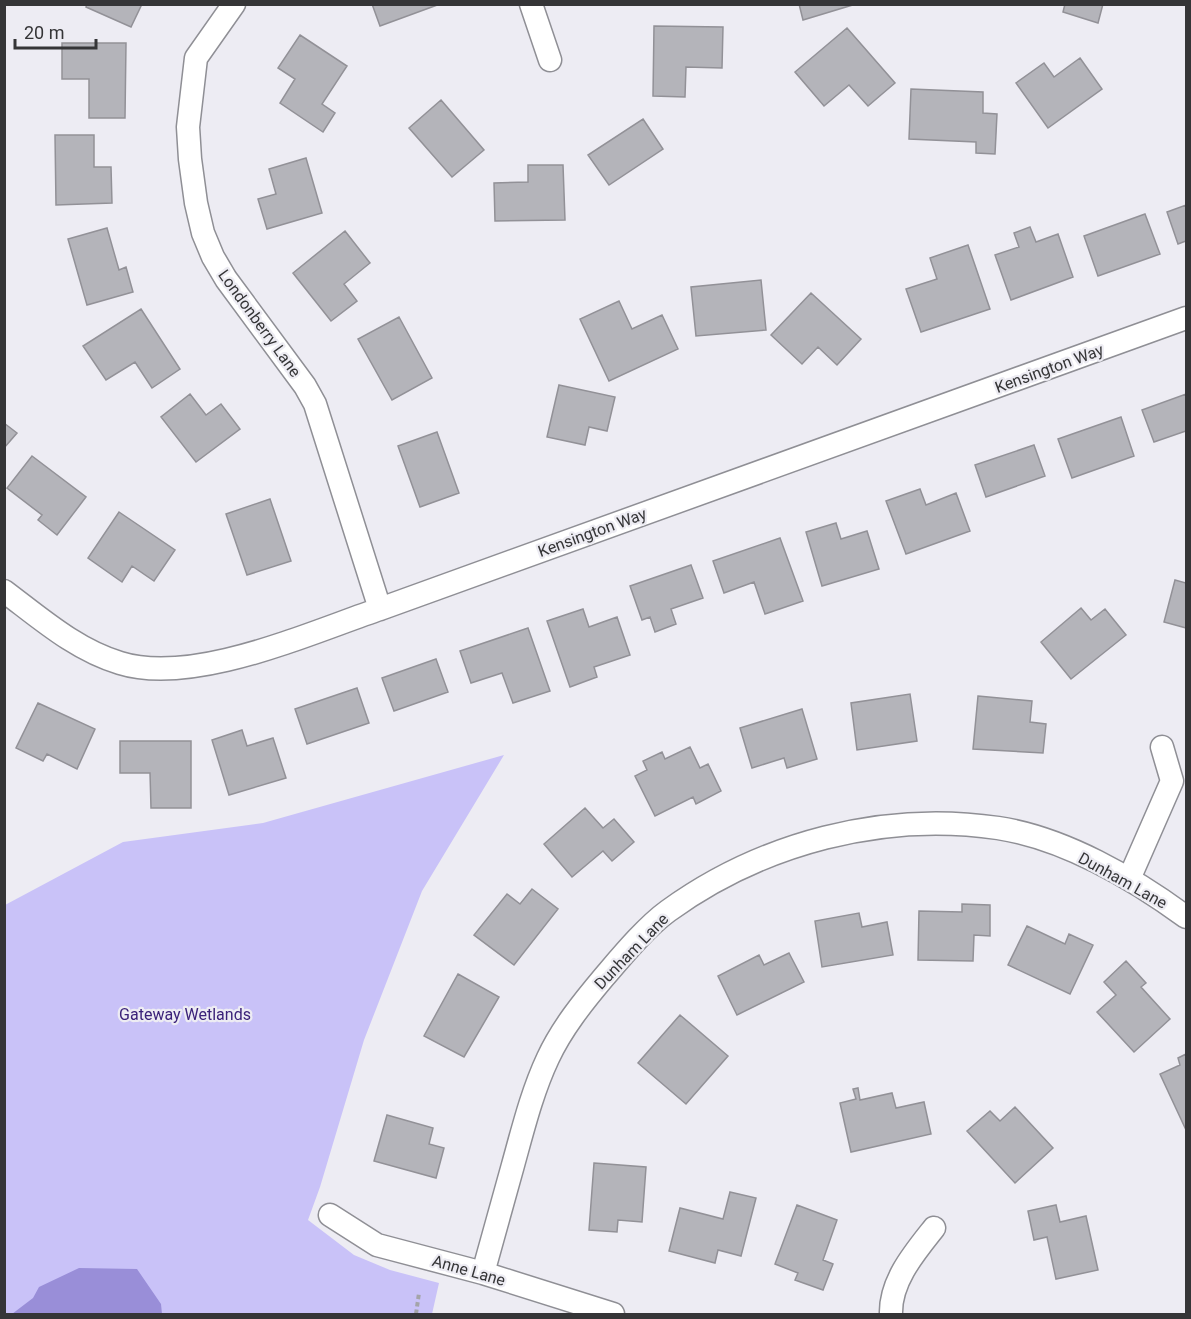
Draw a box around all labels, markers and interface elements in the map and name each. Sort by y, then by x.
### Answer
scale bar [15,12,96,50]
text: 20 m [24,22,64,43]
street label: Londonberry Lane [214,266,305,381]
street label: Kensington Way [992,340,1106,397]
street label: Kensington Way [535,504,649,561]
street label: Dunham Lane [1075,848,1170,913]
street label: Dunham Lane [590,909,672,993]
park label: Gateway Wetlands [119,1005,251,1024]
street label: Anne Lane [430,1251,508,1290]

